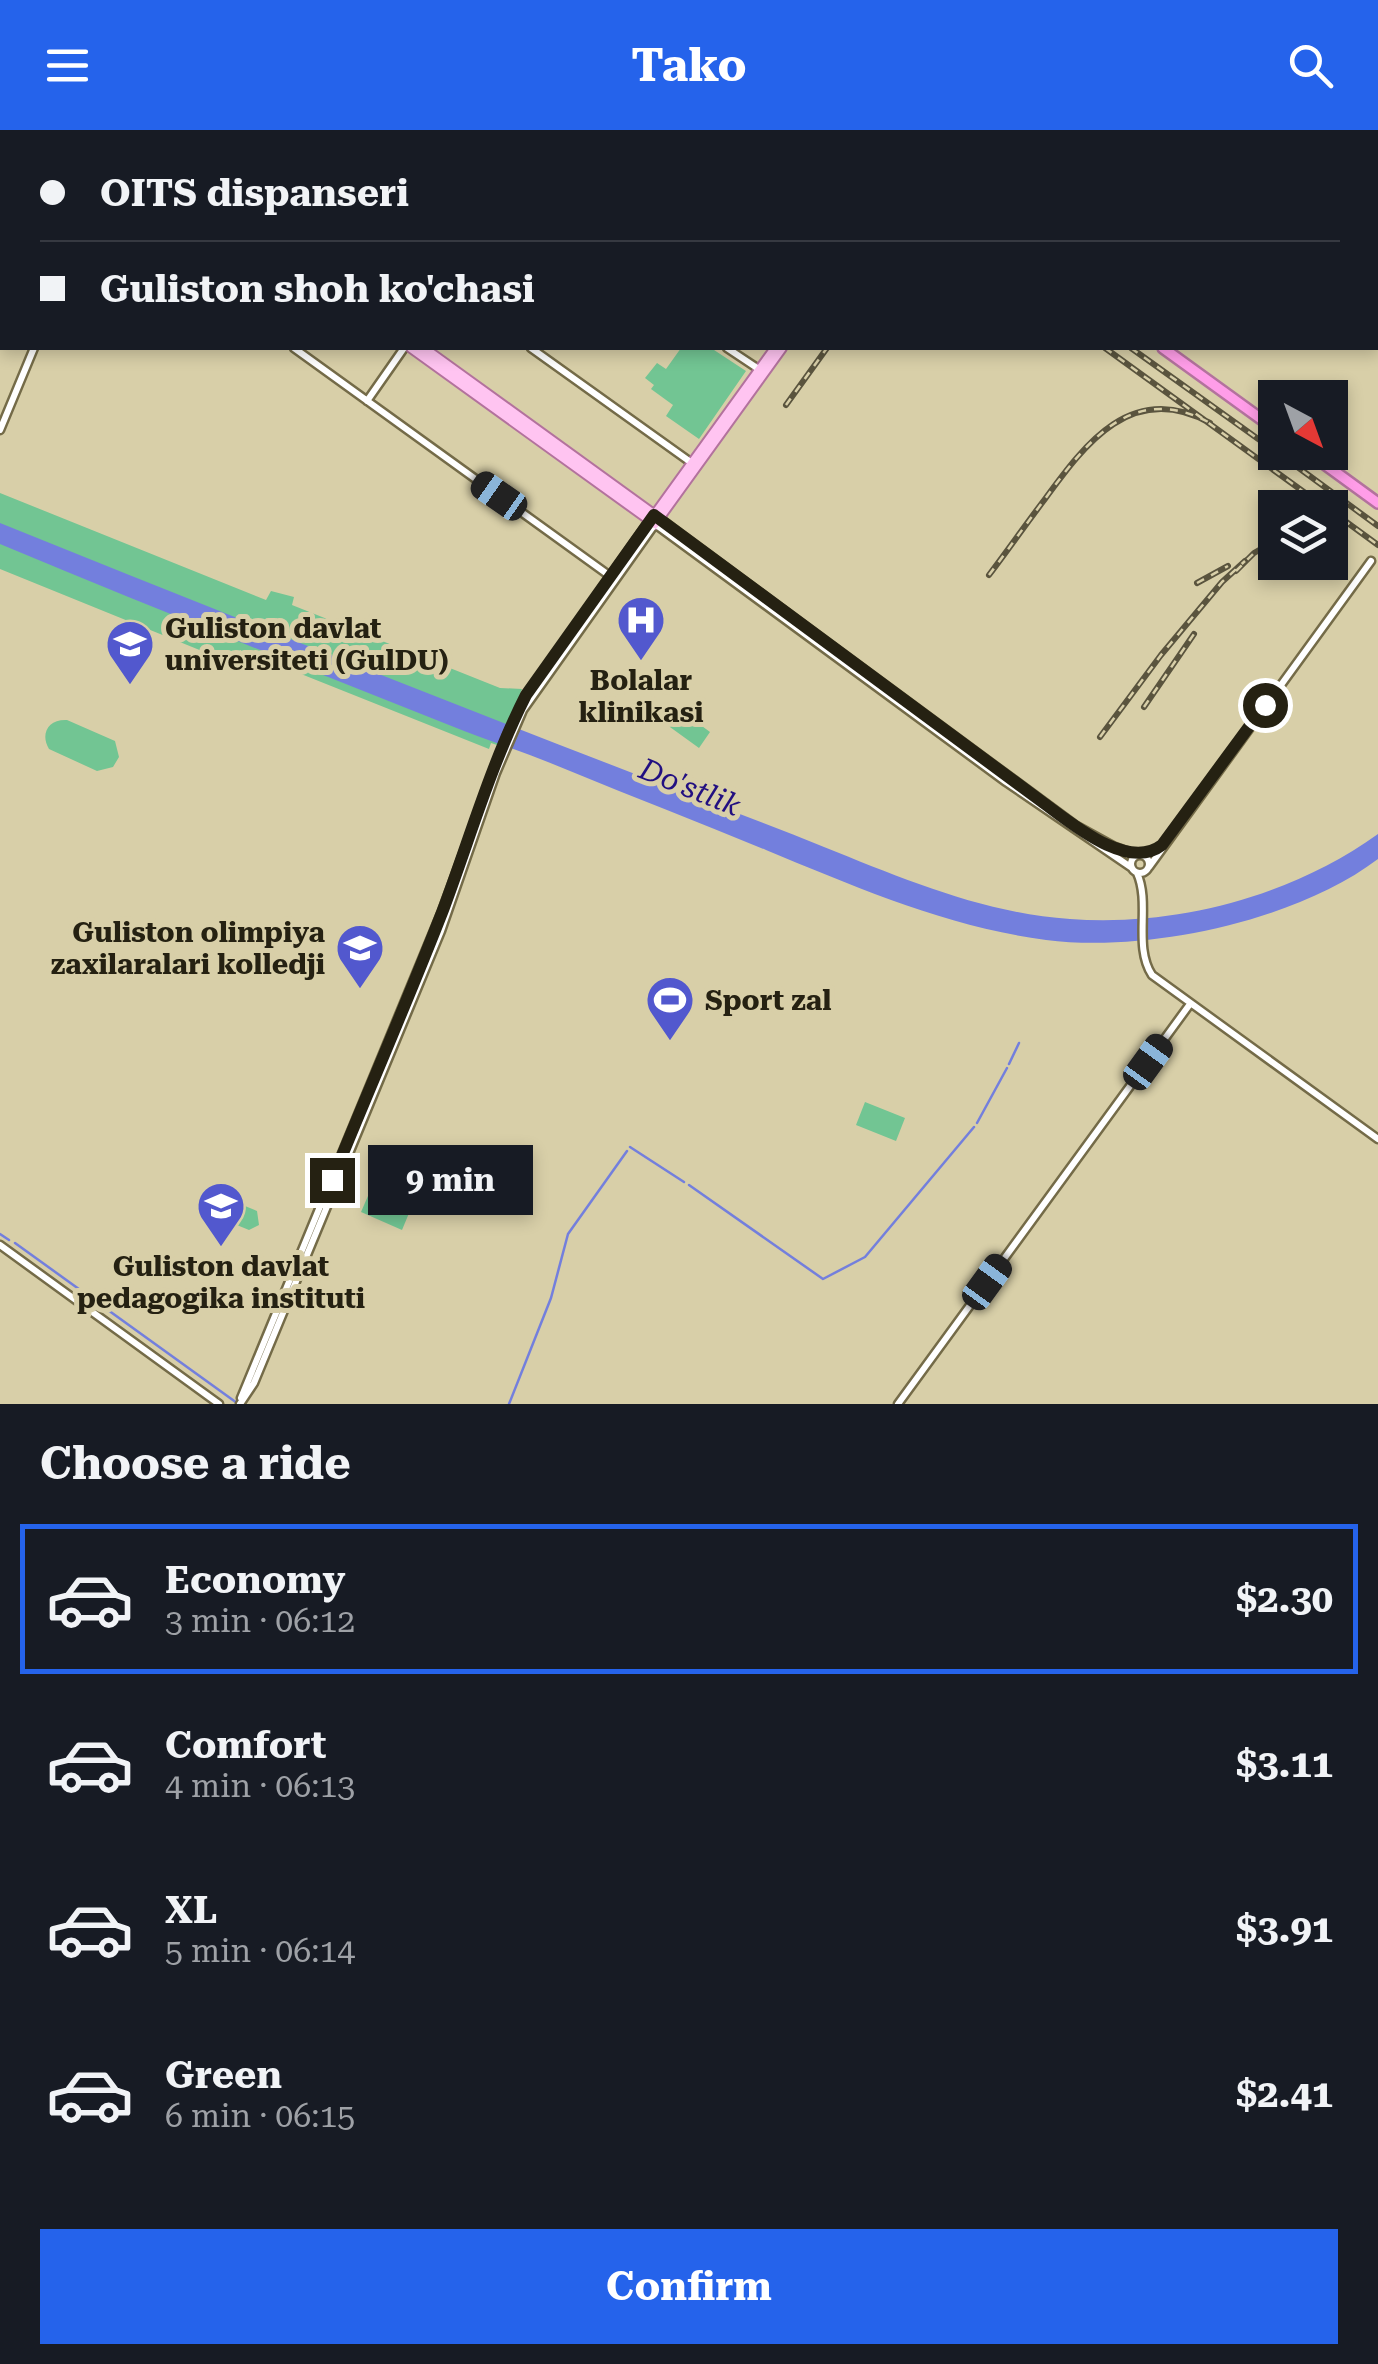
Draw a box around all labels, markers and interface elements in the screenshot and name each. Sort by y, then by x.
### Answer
icon: menu [40,38,95,93]
icon: search [1283,38,1338,93]
text: Tako [631,39,747,92]
text: OITS dispanseri [100,171,409,215]
text: Guliston shoh ko'chasi [100,267,535,311]
north arrow [1258,380,1348,470]
map controls [1258,380,1348,580]
car [466,467,532,525]
button: layers [1258,490,1348,580]
hospital icon: Bolalar klinikasi [615,594,667,662]
place label: Guliston davlat universiteti (GulDU) [165,612,449,677]
school or university icon: Guliston davlat universiteti (GulDU) [104,618,156,686]
place label: Bolalar klinikasi [579,664,703,729]
route start [1243,683,1288,728]
water label: Do'stlik [633,751,746,823]
place label: Guliston olimpiya zaxilaralari kolledji [51,916,326,981]
school or university icon: Guliston olimpiya zaxilaralari kolledji [334,922,386,990]
sports icon: Sport zal [644,974,696,1042]
place label: Sport zal [705,984,831,1017]
car [1118,1029,1178,1095]
callout: 9 min [367,1145,532,1215]
route end [310,1158,355,1203]
text: 9 min [406,1161,495,1199]
school or university icon: Guliston davlat pedagogika instituti [195,1180,247,1248]
car [957,1249,1017,1315]
place label: Guliston davlat pedagogika instituti [77,1250,365,1315]
text: Choose a ride [40,1437,351,1490]
icon: car [45,1554,135,1644]
text: Economy [165,1558,345,1602]
text: $2.30 [1236,1577,1333,1621]
text: 3 min · 06:12 [165,1602,355,1640]
icon: car [45,1719,135,1809]
text: Comfort [165,1723,326,1767]
text: $3.11 [1236,1742,1333,1786]
text: 4 min · 06:13 [165,1767,355,1805]
icon: car [45,1884,135,1974]
text: XL [165,1888,217,1932]
text: $3.91 [1236,1907,1333,1951]
text: 5 min · 06:14 [165,1932,355,1970]
icon: car [45,2049,135,2139]
text: Green [165,2053,282,2097]
text: $2.41 [1236,2072,1333,2116]
text: 6 min · 06:15 [165,2097,355,2135]
button: Confirm [40,2229,1338,2344]

